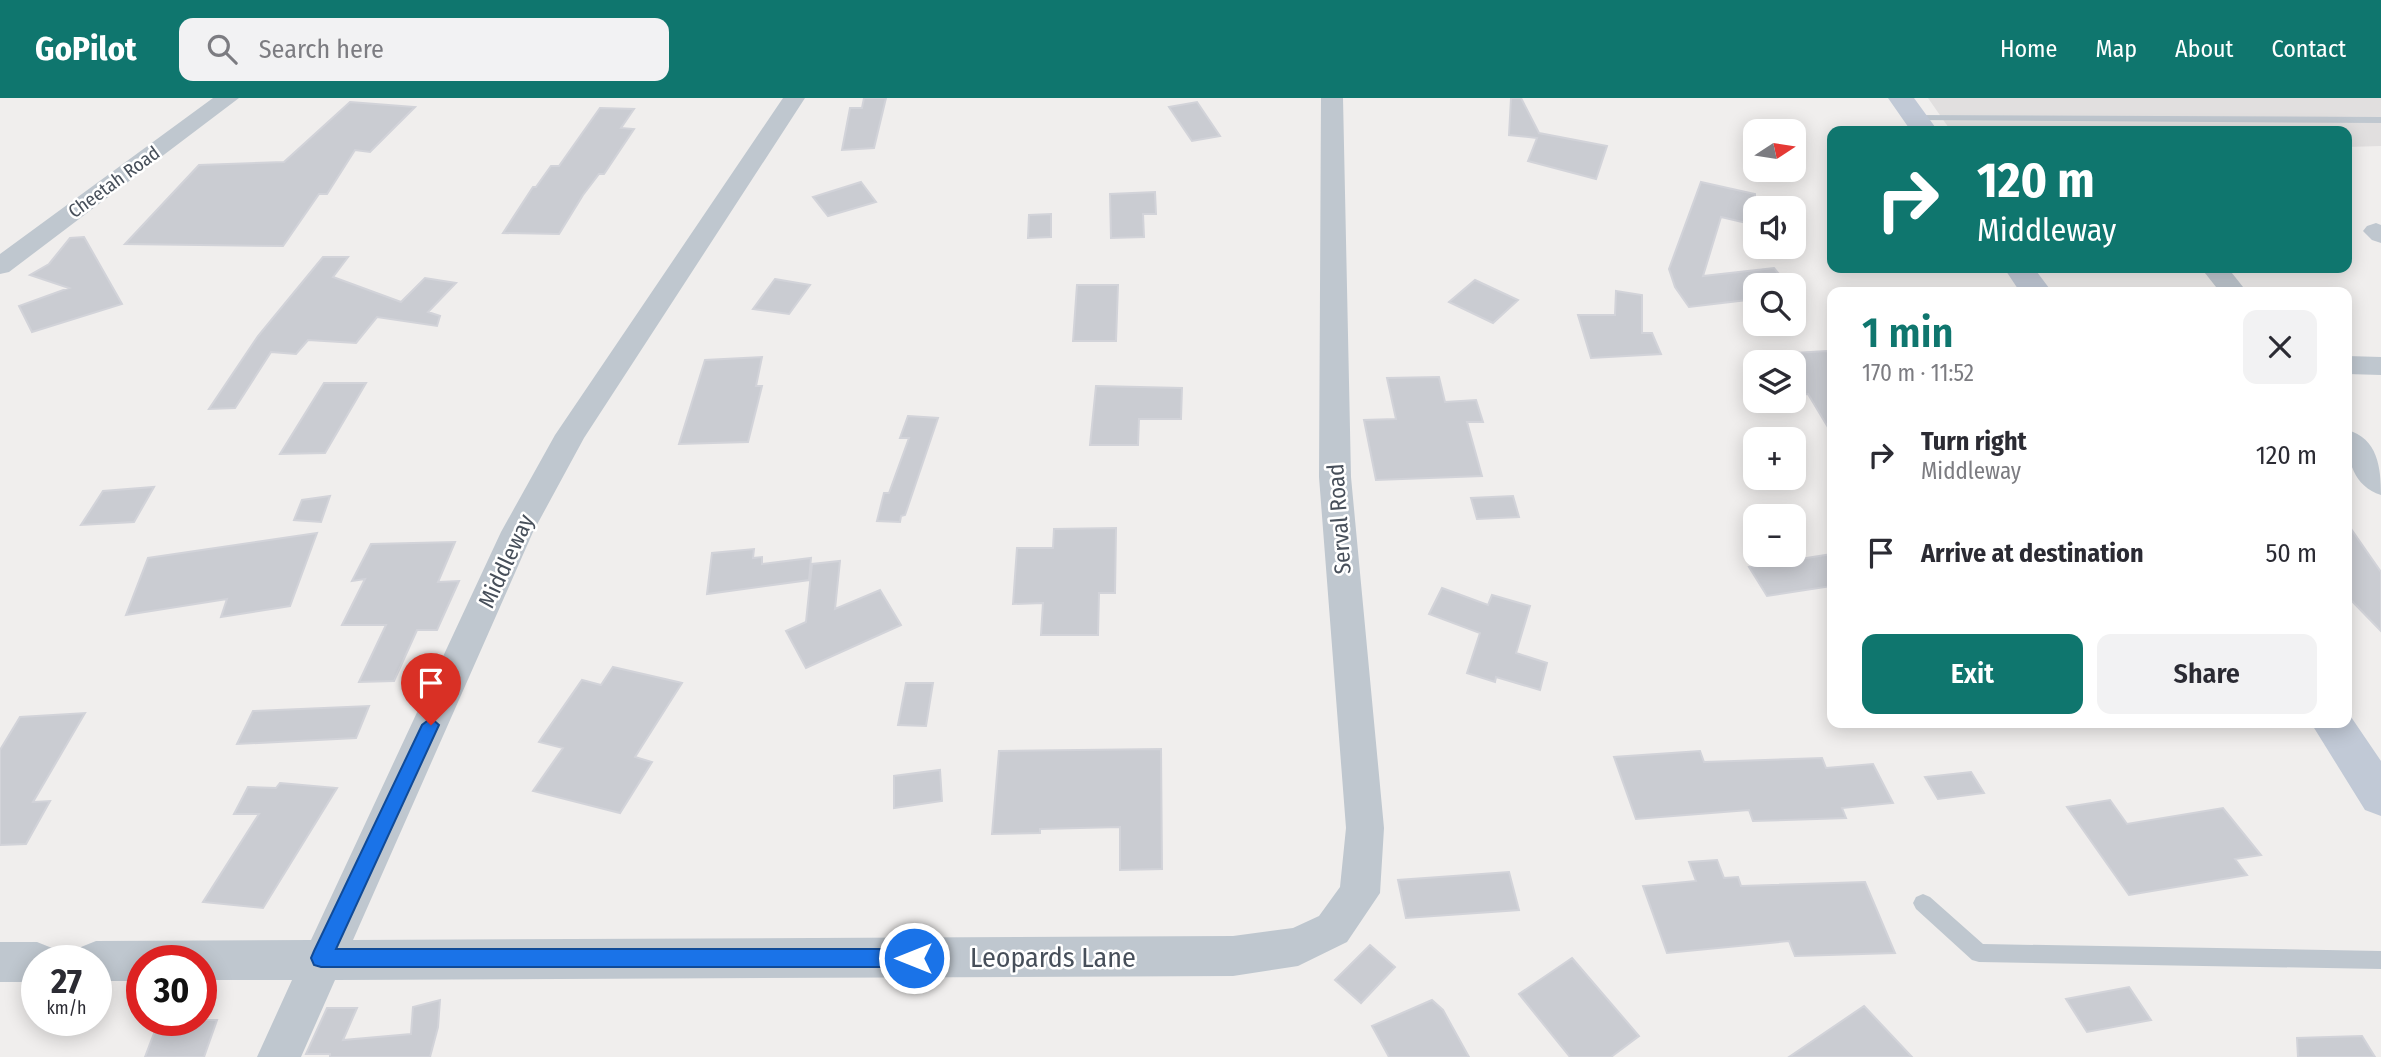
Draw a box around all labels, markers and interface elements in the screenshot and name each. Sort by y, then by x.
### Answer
search box [179,18,669,81]
text: GoPilot [35,29,137,69]
icon: search [203,30,241,68]
text: Search here [259,34,384,65]
text: Home [2000,35,2057,63]
text: Map [2095,35,2137,63]
text: About [2175,35,2233,63]
text: Contact [2271,35,2346,63]
north arrow [1743,119,1806,182]
map controls [1743,119,1806,567]
street label: Cheetah Road [64,141,164,223]
text: 120 m [1977,151,2095,210]
icon: right [1862,154,1953,245]
button: sound [1743,196,1806,259]
text: Middleway [1977,211,2116,249]
button: search [1743,273,1806,336]
text: 1 min [1862,308,1953,358]
button: close [2243,310,2317,384]
button: layers [1743,350,1806,413]
text: 170 m · 11:52 [1862,359,1974,387]
text: Turn right [1921,426,2027,457]
button: + [1743,427,1806,490]
icon: right [1862,436,1900,474]
text: 120 m [2256,440,2317,471]
text: Middleway [1921,457,2021,485]
street label: Serval Road [1321,463,1357,575]
button: − [1743,504,1806,567]
street label: Middleway [472,509,540,612]
icon: arrive [1862,534,1900,572]
text: Arrive at destination [1921,538,2144,569]
text: 50 m [2265,538,2317,569]
button: Exit [1862,634,2083,714]
button: Share [2097,634,2317,714]
pin [401,653,461,725]
icon: arrive [412,664,450,702]
position arrow [877,921,951,995]
street label: Leopards Lane [970,941,1136,974]
speed limit sign: 30 [126,945,217,1036]
text: 27 [51,960,82,1002]
text: km/h [46,997,87,1019]

